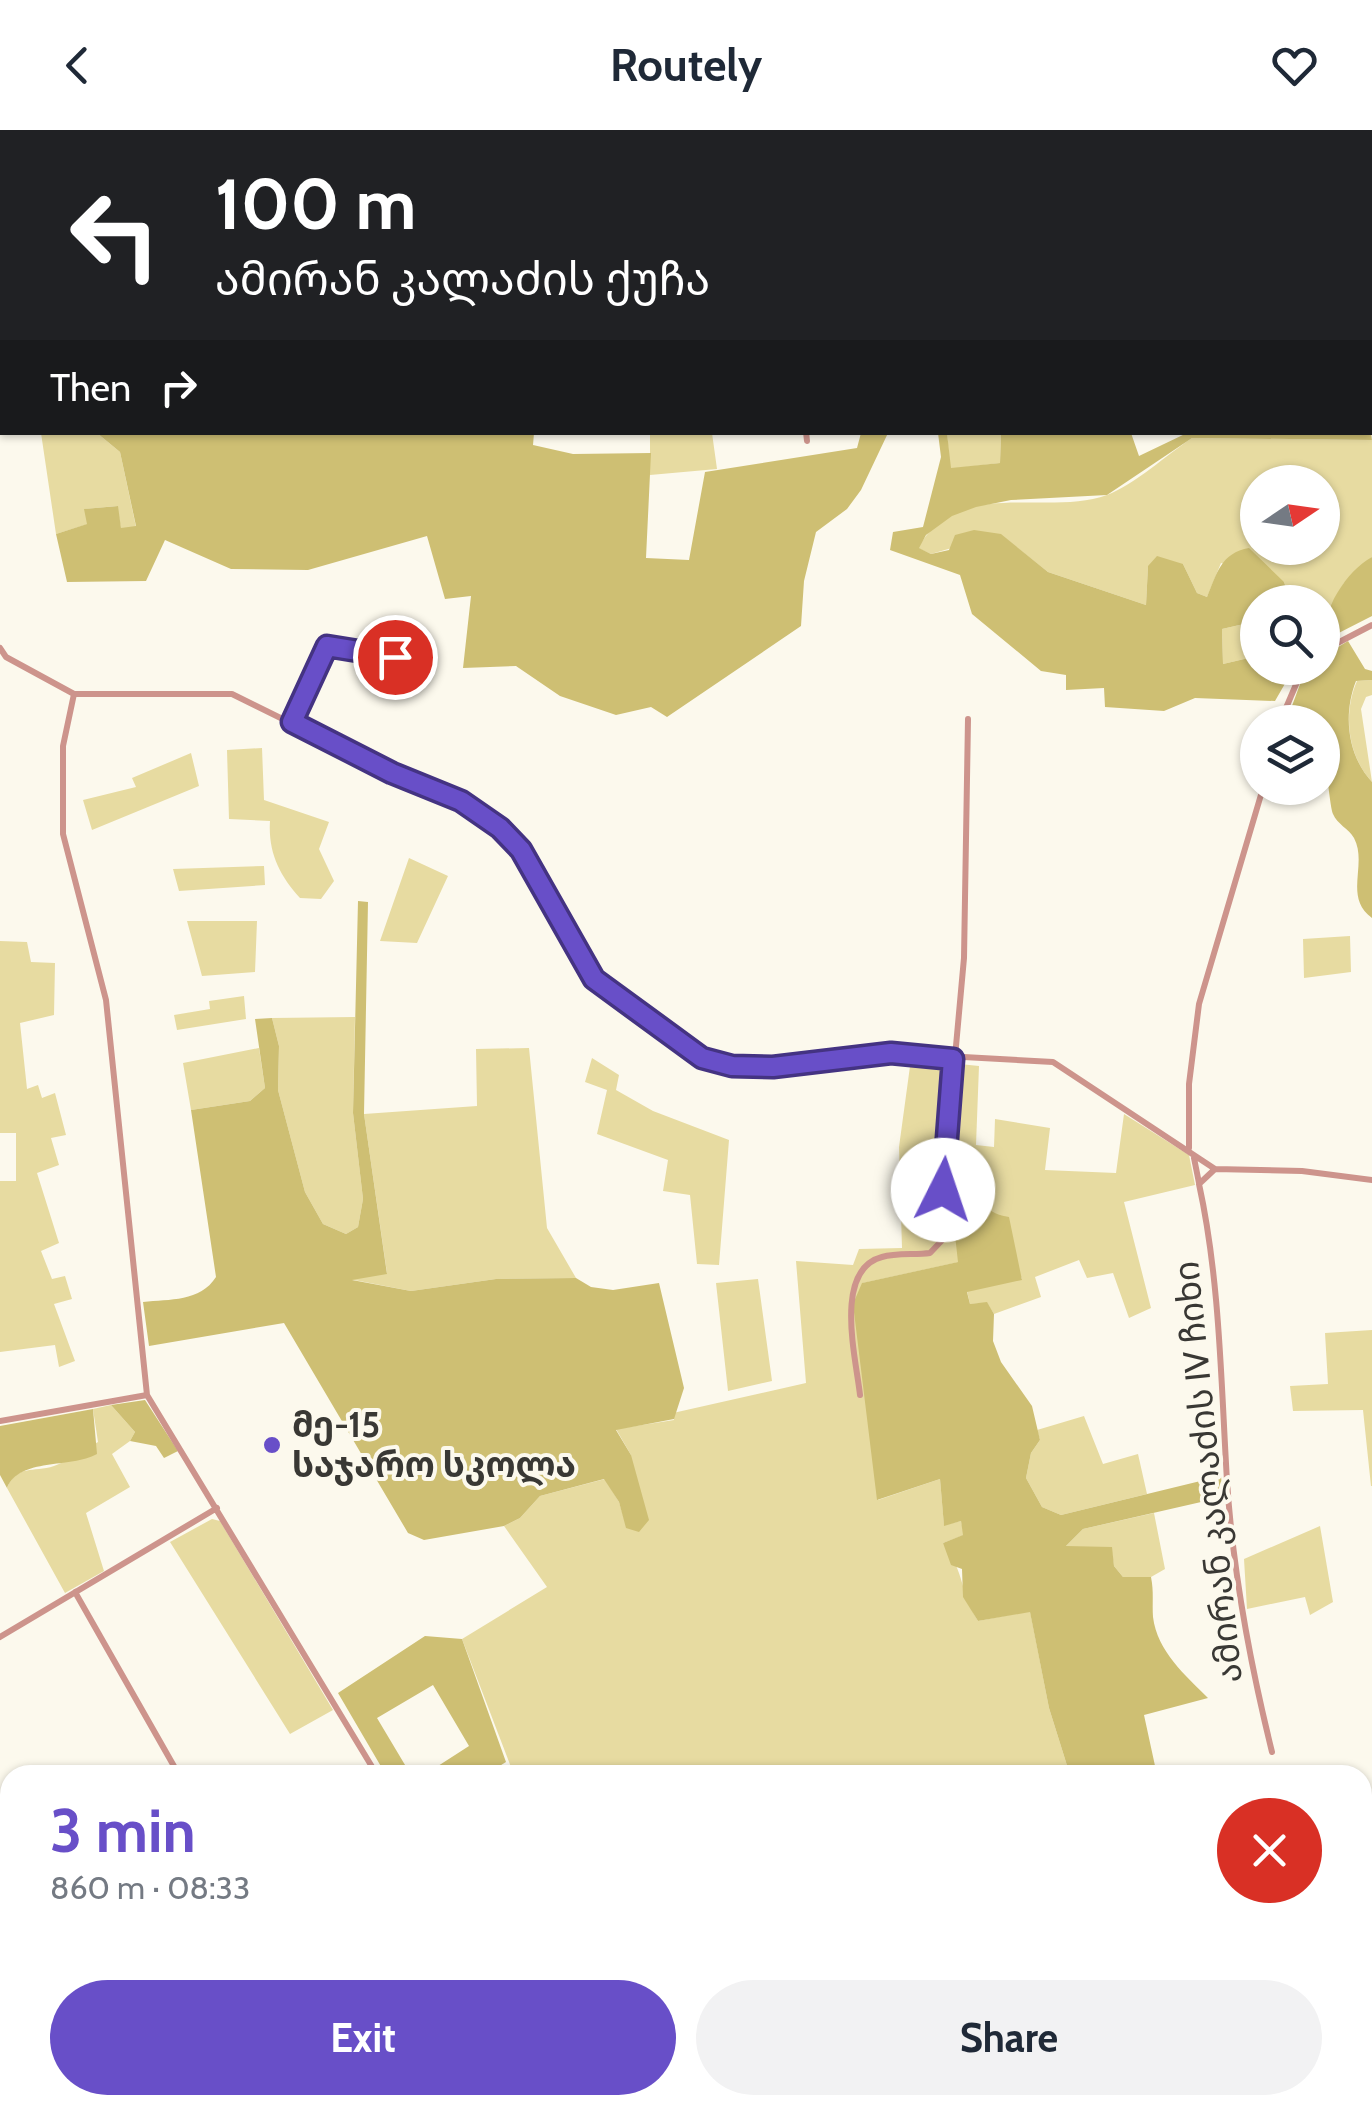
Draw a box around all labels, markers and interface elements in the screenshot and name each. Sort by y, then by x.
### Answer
icon: back [50,38,105,93]
text: Routely [610,38,762,92]
icon: heart [1267,38,1322,93]
text: 100 m [215,161,416,247]
icon: left [50,170,180,300]
text: ამირან კალაძის ქუჩა [215,252,710,306]
icon: right [151,360,206,415]
text: Then [50,364,131,411]
north arrow [1240,465,1340,565]
map controls [1240,465,1340,805]
button: search [1240,585,1340,685]
pin [353,615,438,700]
icon: arrive [368,630,423,685]
button: layers [1240,705,1340,805]
position arrow [891,1138,995,1242]
street label: ამირან კალაძის IV ჩიხი [1164,1259,1251,1685]
place label: მე-15 საჯარო სკოლა [292,1403,576,1486]
marker: მე-15 საჯარო სკოლა [261,1434,283,1456]
text: 3 min [50,1794,196,1867]
button: close [1217,1798,1322,1903]
text: 860 m · 08:33 [50,1868,250,1907]
button: Exit [50,1980,676,2095]
button: Share [696,1980,1322,2095]

